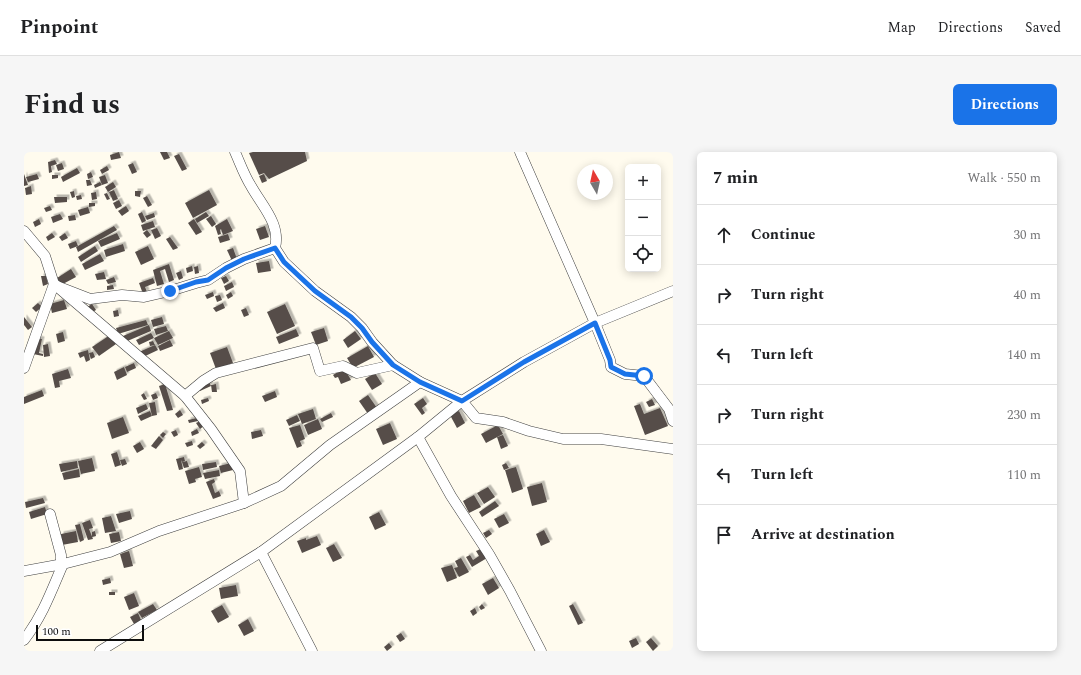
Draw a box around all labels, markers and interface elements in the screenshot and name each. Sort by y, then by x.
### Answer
text: Pinpoint [20,13,98,42]
text: Map [888,17,916,38]
text: Directions [938,17,1003,38]
text: Saved [1025,17,1061,38]
text: Find us [24,83,120,126]
button: Directions [953,84,1057,125]
north arrow [577,164,613,200]
map controls [625,164,661,272]
button: + [625,164,661,200]
text: 7 min [713,165,758,191]
text: Walk · 550 m [967,168,1041,188]
button: − [625,200,661,236]
text: Continue [751,223,816,246]
icon: ahead [713,224,735,246]
text: 30 m [1014,225,1041,245]
button: locate [625,236,661,272]
route end [161,282,179,300]
text: Turn right [751,283,824,306]
icon: right [713,284,735,306]
text: 40 m [1014,285,1041,305]
text: Turn left [751,343,813,366]
icon: left [713,344,735,366]
text: 140 m [1007,345,1041,365]
route start [635,367,653,385]
text: Turn right [751,403,824,426]
icon: right [713,404,735,426]
text: 230 m [1007,405,1041,425]
text: Turn left [751,463,813,486]
icon: left [713,464,735,486]
text: 110 m [1007,465,1041,485]
text: Arrive at destination [751,523,895,546]
icon: arrive [713,524,735,546]
scale bar [36,623,144,642]
text: 100 m [42,623,71,640]

